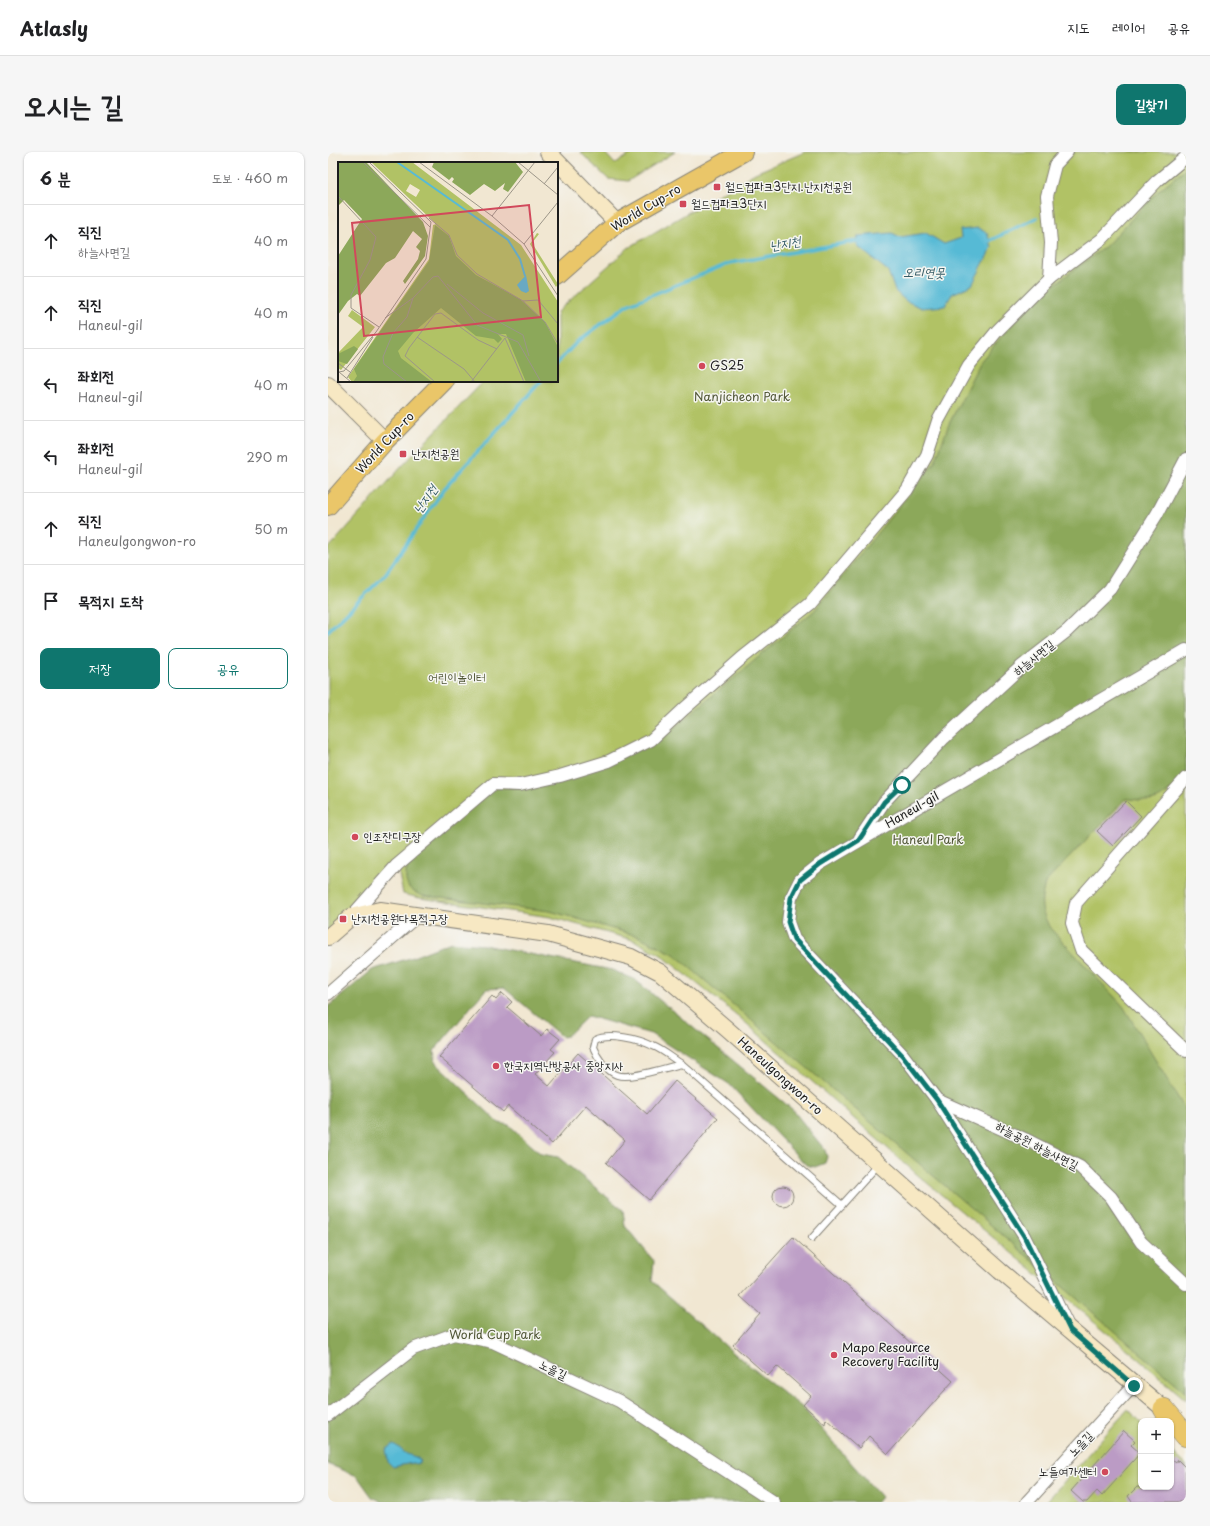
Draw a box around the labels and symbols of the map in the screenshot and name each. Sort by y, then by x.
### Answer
inset map [338,162,558,382]
place label: 월드컵파크3단지.난지천공원 [725,177,852,195]
street label: World Cup-ro [607,179,684,235]
marker: 월드컵파크3단지.난지천공원 [712,182,722,192]
place label: 월드컵파크3단지 [691,194,767,212]
marker: 월드컵파크3단지 [678,199,688,209]
water label: 난지천 [768,230,804,255]
water label: 오리연못 [903,262,945,281]
place label: GS25 [710,356,744,374]
marker: GS25 [697,361,707,371]
park label: Nanjicheon Park [694,387,790,405]
street label: World Cup-ro [351,407,418,477]
place label: 난지천공원 [411,444,459,462]
marker: 난지천공원 [398,449,408,459]
water label: 난지천 [408,479,442,517]
street label: 하늘사면길 [1009,635,1058,679]
park label: 어린이놀이터 [428,668,486,686]
route start [893,776,911,794]
street label: Haneul-gil [881,786,942,832]
place label: 인조잔디구장 [363,827,421,845]
park label: Haneul Park [892,830,964,848]
marker: 인조잔디구장 [350,832,360,842]
place label: 난지천공원다목적구장 [351,909,448,927]
marker: 난지천공원다목적구장 [338,914,348,924]
street label: Haneulgongwon-ro [734,1032,827,1119]
place label: 한국지역난방공사 중앙지사 [504,1056,624,1074]
marker: 한국지역난방공사 중앙지사 [491,1061,501,1071]
street label: 하늘공원 하늘사면길 [993,1116,1082,1174]
park label: World Cup Park [449,1325,541,1343]
place label: Mapo Resource Recovery Facility [842,1338,939,1370]
marker: Mapo Resource Recovery Facility [829,1350,839,1360]
street label: 노을길 [536,1355,571,1384]
route end [1125,1377,1143,1395]
street label: 노을길 [1064,1426,1097,1460]
place label: 노들여가센터 [1039,1462,1097,1480]
marker: 노들여가센터 [1100,1467,1110,1477]

